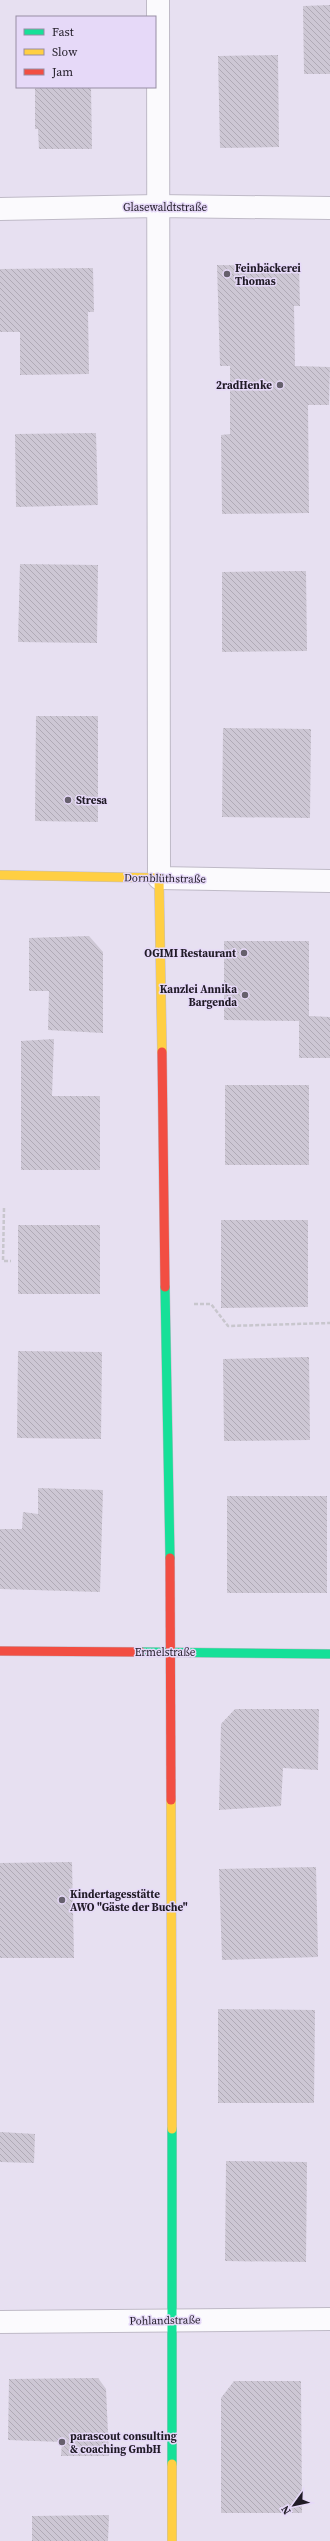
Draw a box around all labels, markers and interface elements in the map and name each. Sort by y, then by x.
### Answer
legend [16,16,156,88]
text: Fast [52,24,74,40]
text: Slow [52,44,78,60]
text: Jam [51,64,73,80]
street label: Glasewaldtstraße [123,200,207,215]
place label: Feinbäckerei Thomas [235,261,301,289]
marker: Feinbäckerei Thomas [222,269,232,279]
place label: 2radHenke [216,378,272,393]
marker: 2radHenke [275,380,285,390]
place label: Stresa [76,793,107,808]
marker: Stresa [63,795,73,805]
street label: Dornblüthstraße [124,870,206,887]
place label: OGIMI Restaurant [144,946,237,961]
marker: OGIMI Restaurant [239,948,249,958]
place label: Kanzlei Annika Bargenda [160,982,237,1010]
marker: Kanzlei Annika Bargenda [240,990,250,1000]
street label: Ermelstraße [135,1645,196,1660]
place label: Kindertagesstätte AWO "Gäste der Buche" [70,1887,188,1915]
marker: Kindertagesstätte AWO "Gäste der Buche" [57,1895,67,1905]
street label: Pohlandstraße [129,2312,201,2329]
place label: parascout consulting & coaching GmbH [70,2429,177,2457]
marker: parascout consulting & coaching GmbH [57,2437,67,2447]
north arrow [274,2485,314,2525]
text: N [278,2503,295,2518]

